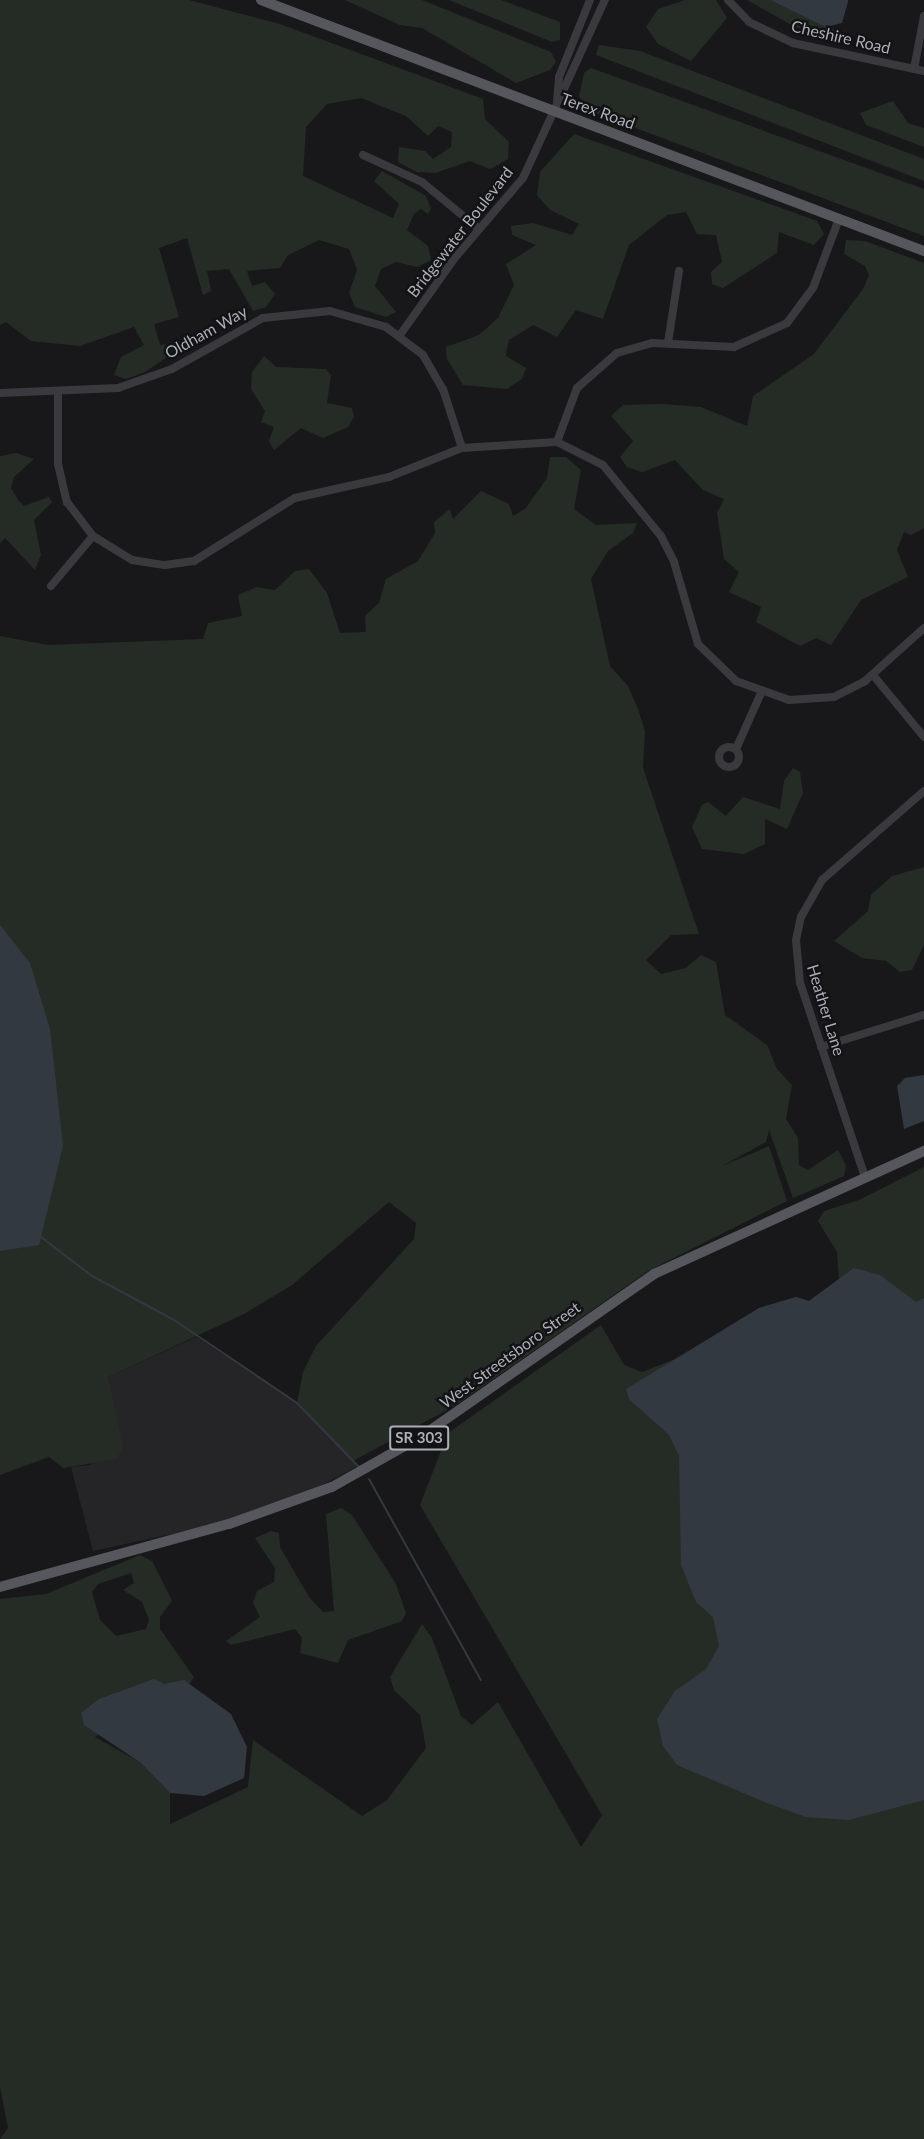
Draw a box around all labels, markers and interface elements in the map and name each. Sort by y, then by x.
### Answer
street label: Cheshire Road [789,16,893,58]
street label: Terex Road [558,89,638,133]
street label: Bridgewater Boulevard [403,163,517,301]
street label: Oldham Way [161,301,251,363]
street label: Heather Lane [803,962,849,1058]
street label: West Streetsboro Street [436,1298,584,1412]
road number: SR 303 [389,1426,449,1450]

